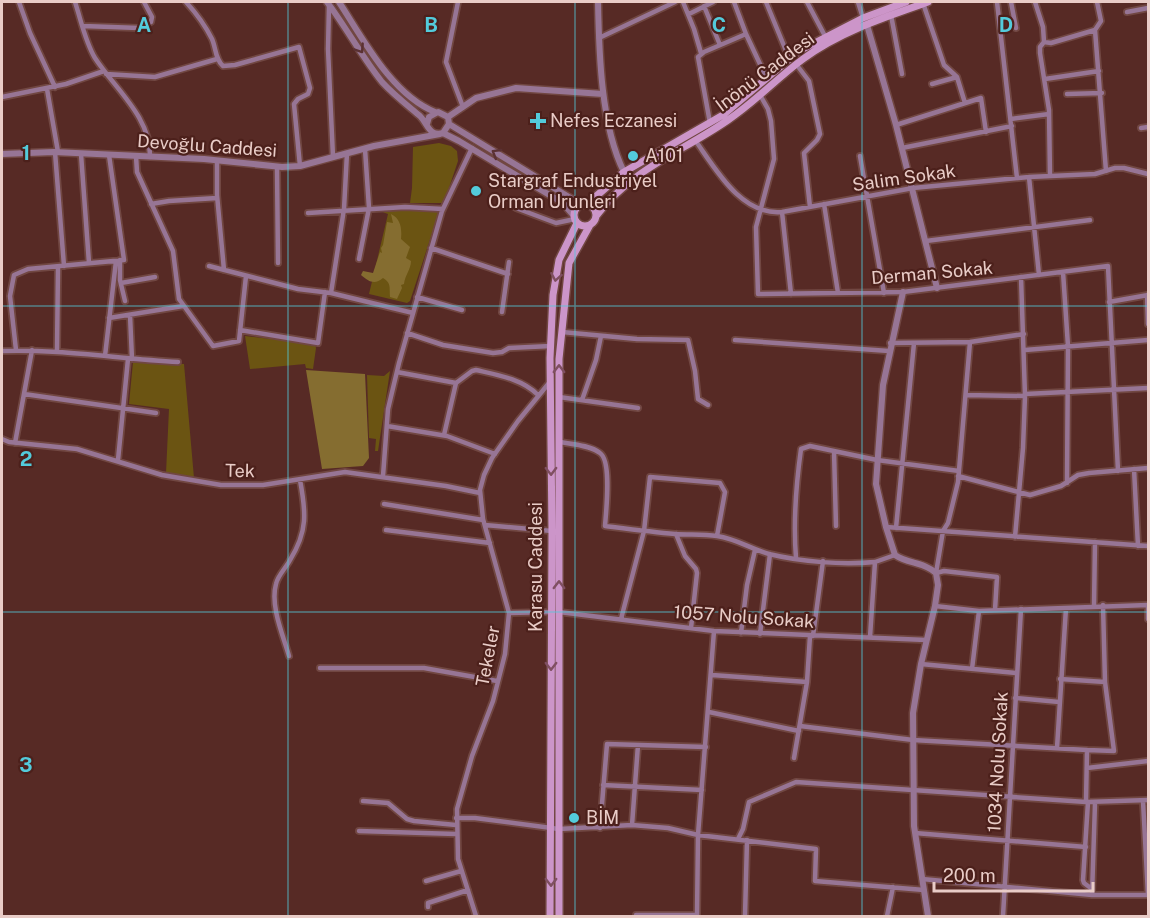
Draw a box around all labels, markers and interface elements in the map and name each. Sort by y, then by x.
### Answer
text: A [137,13,151,37]
text: B [424,13,438,37]
text: C [712,13,726,37]
text: D [999,13,1013,37]
street label: İnönü Caddesi [711,27,818,116]
one-way arrow [353,43,364,54]
place label: Nefes Eczanesi [550,110,677,131]
marker: Nefes Eczanesi [531,114,545,128]
street label: Devoğlu Caddesi [136,130,278,161]
text: 1 [22,141,30,165]
place label: A101 [645,145,683,166]
one-way arrow [492,148,502,160]
marker: A101 [626,149,640,163]
street label: Salim Sokak [851,160,957,195]
place label: Stargraf Endustriyel Orman Urunleri [488,170,657,212]
marker: Stargraf Endustriyel Orman Urunleri [469,184,483,198]
street label: Derman Sokak [870,257,994,288]
one-way arrow [550,271,563,281]
one-way arrow [553,365,565,374]
text: 2 [20,447,32,471]
street label: Tek [225,460,255,481]
one-way arrow [545,467,557,476]
street label: Karasu Caddesi [525,502,546,632]
one-way arrow [553,581,565,590]
street label: 1057 Nolu Sokak [673,601,815,632]
street label: Tekeler [471,624,504,688]
one-way arrow [545,662,557,671]
street label: 1034 Nolu Sokak [983,691,1012,833]
text: 3 [19,753,33,777]
place label: BİM [586,806,619,828]
marker: BİM [567,811,581,825]
scale bar [934,855,1093,893]
text: 200 m [943,865,996,886]
one-way arrow [544,878,557,887]

